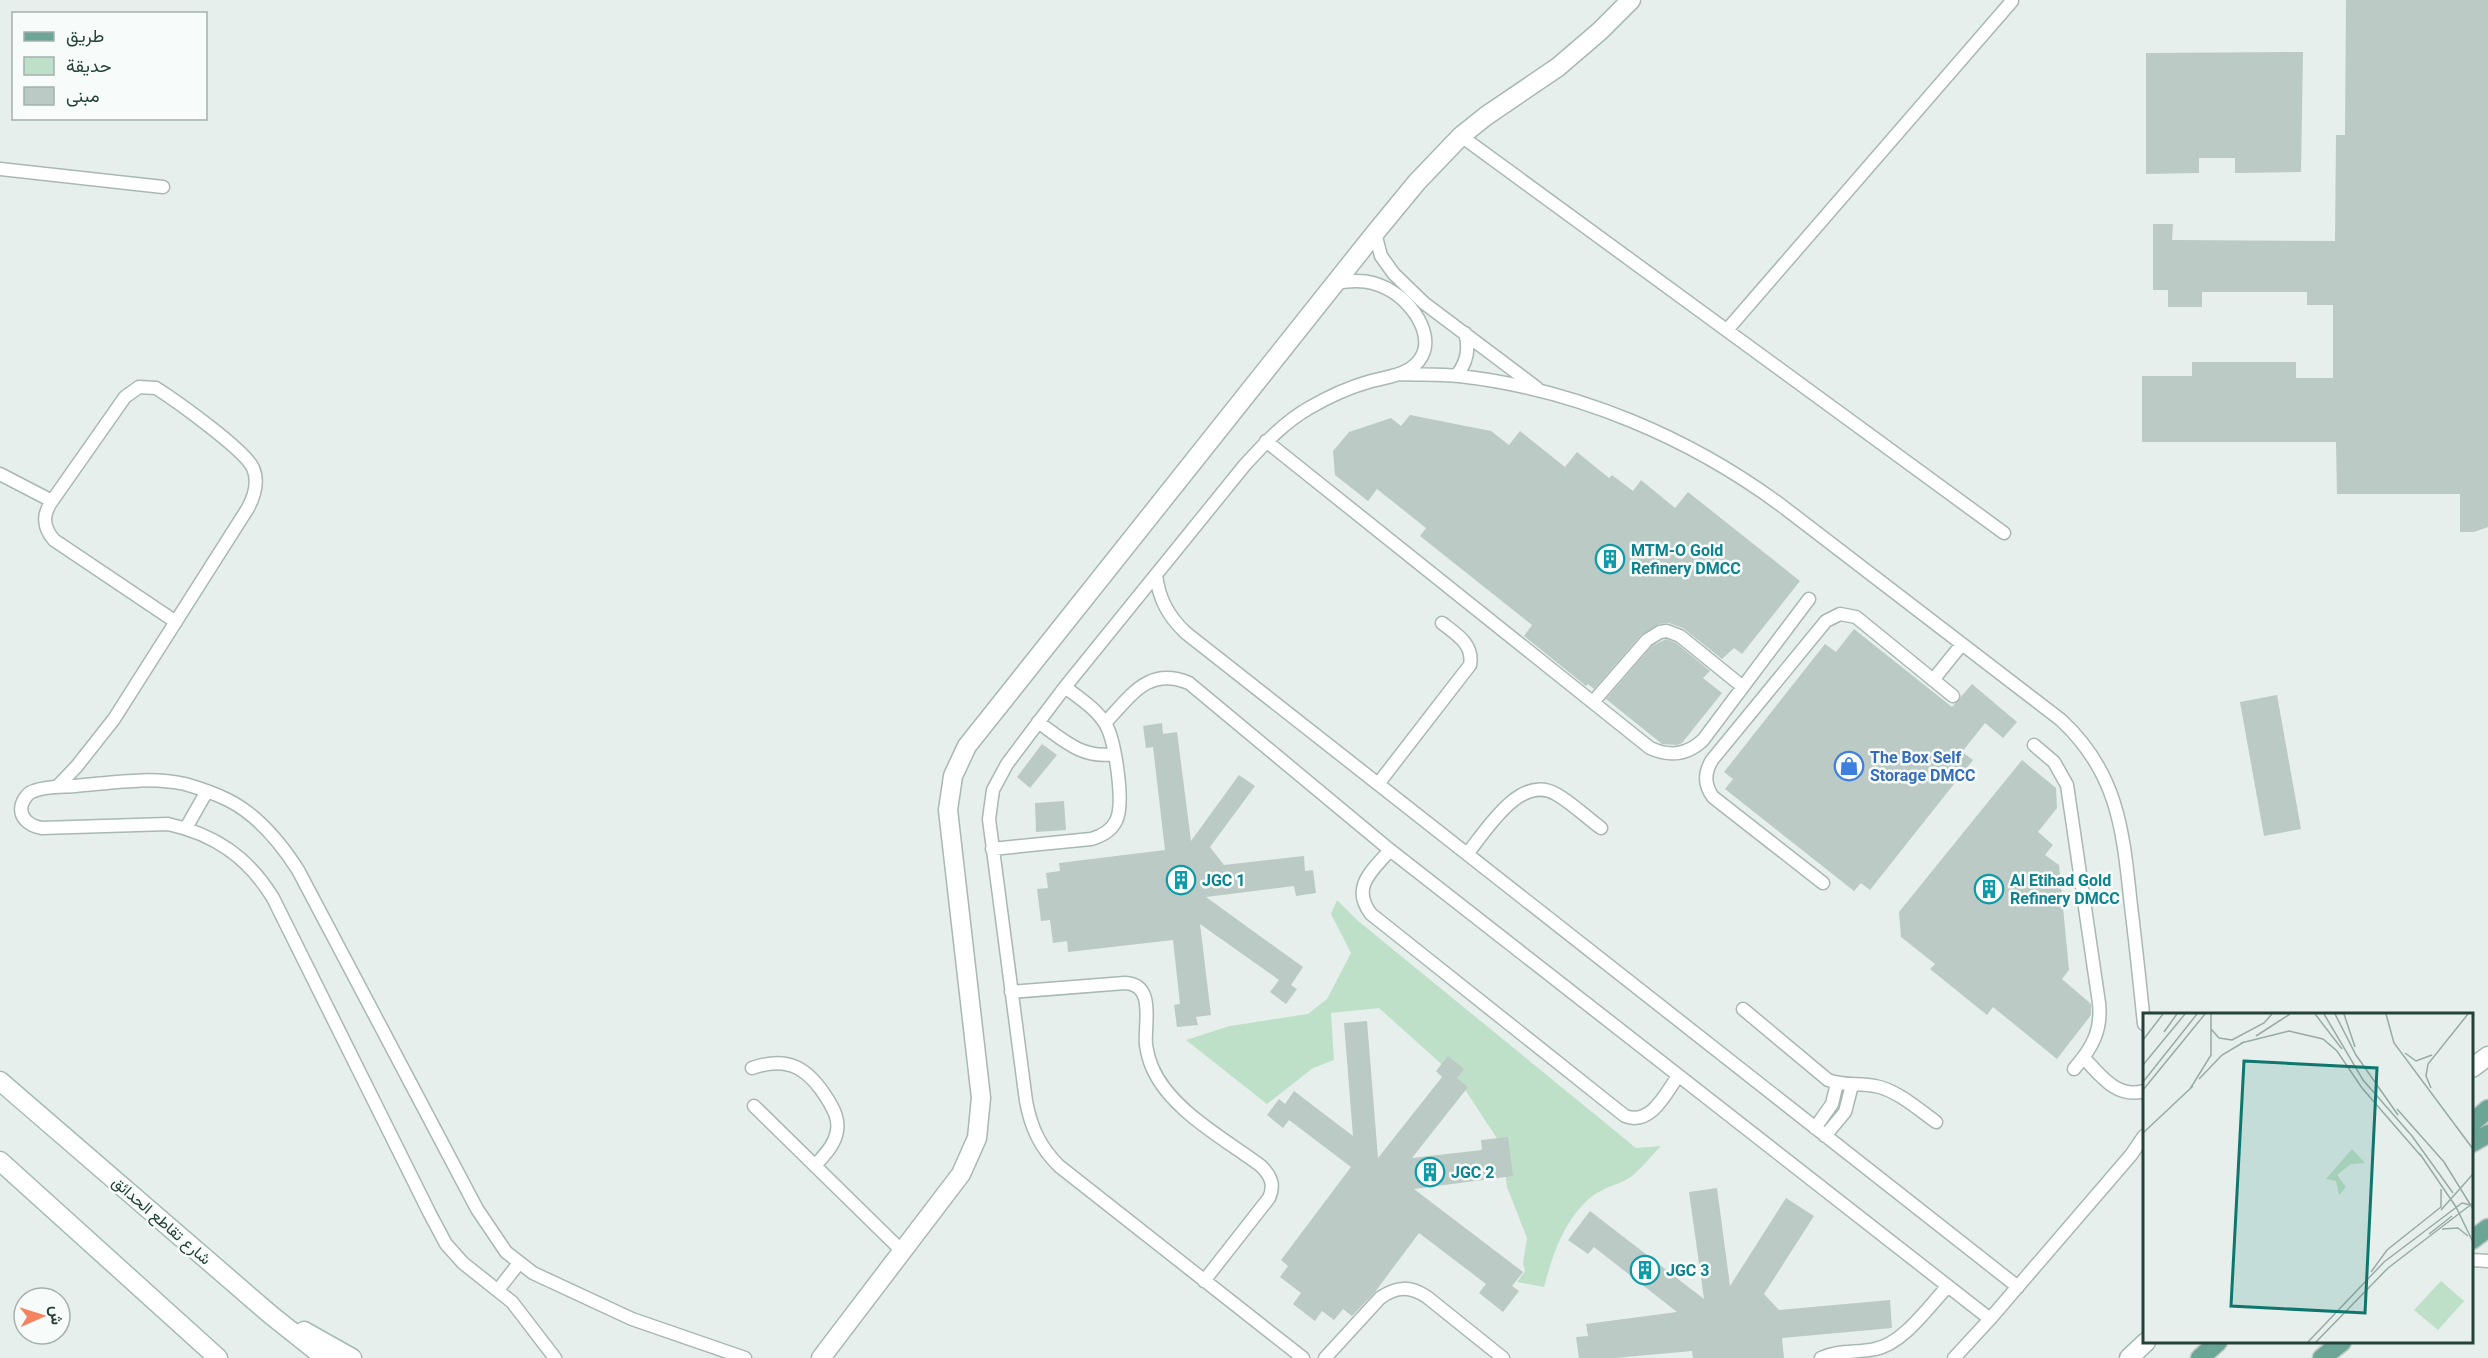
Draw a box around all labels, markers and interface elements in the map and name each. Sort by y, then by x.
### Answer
legend [12,12,207,120]
text: طريق [66,25,104,47]
text: حديقة [66,55,112,76]
text: مبنى [66,85,100,107]
place label: MTM-O Gold Refinery DMCC [1631,541,1741,578]
building icon: MTM-O Gold Refinery DMCC [1594,543,1626,575]
place label: The Box Self Storage DMCC [1870,748,1975,785]
shop icon: The Box Self Storage DMCC [1833,750,1865,782]
building icon: JGC 1 [1165,864,1197,896]
place label: JGC 1 [1202,871,1245,890]
place label: Al Etihad Gold Refinery DMCC [2010,871,2120,908]
building icon: Al Etihad Gold Refinery DMCC [1973,873,2005,905]
inset map [2143,1013,2473,1343]
building icon: JGC 2 [1414,1156,1446,1188]
place label: JGC 2 [1451,1163,1494,1182]
street label: شارع تقاطع الحدائق [107,1172,215,1270]
building icon: JGC 3 [1629,1254,1661,1286]
place label: JGC 3 [1666,1261,1709,1280]
north arrow [12,1286,72,1346]
text: ش [46,1305,66,1325]

